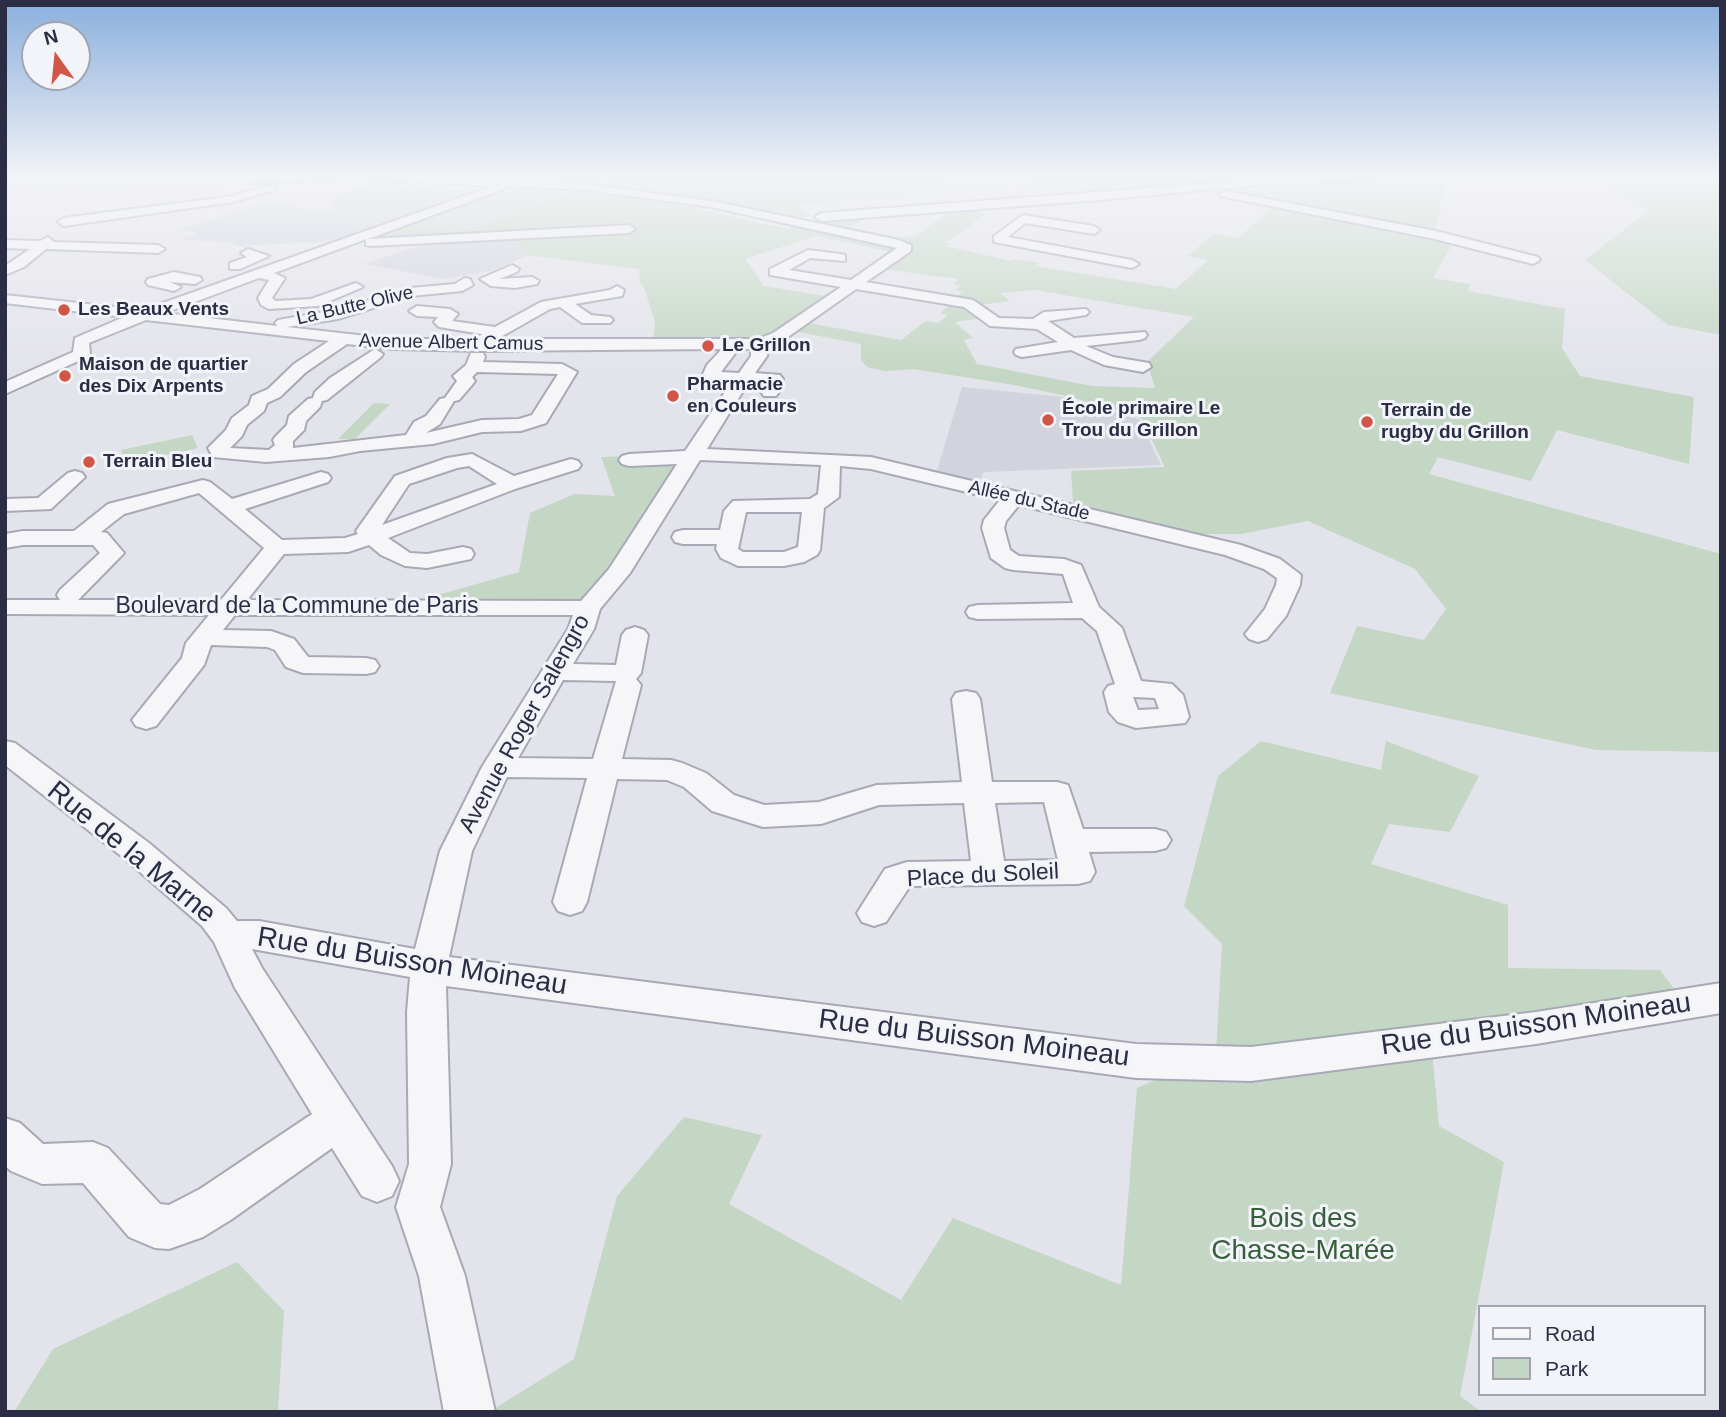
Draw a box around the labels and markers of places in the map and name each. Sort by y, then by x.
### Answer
place label: Les Beaux Vents [78,299,229,321]
marker: Les Beaux Vents [56,302,72,318]
place label: Le Grillon [722,335,811,357]
marker: Le Grillon [700,338,716,354]
place label: Maison de quartier des Dix Arpents [79,354,248,398]
marker: Maison de quartier des Dix Arpents [57,368,73,384]
place label: Pharmacie en Couleurs [687,374,797,418]
marker: Pharmacie en Couleurs [665,388,681,404]
place label: École primaire Le Trou du Grillon [1062,398,1220,442]
place label: Terrain de rugby du Grillon [1381,400,1529,444]
marker: École primaire Le Trou du Grillon [1040,412,1056,428]
marker: Terrain de rugby du Grillon [1359,414,1375,430]
place label: Terrain Bleu [103,451,212,473]
marker: Terrain Bleu [81,454,97,470]

